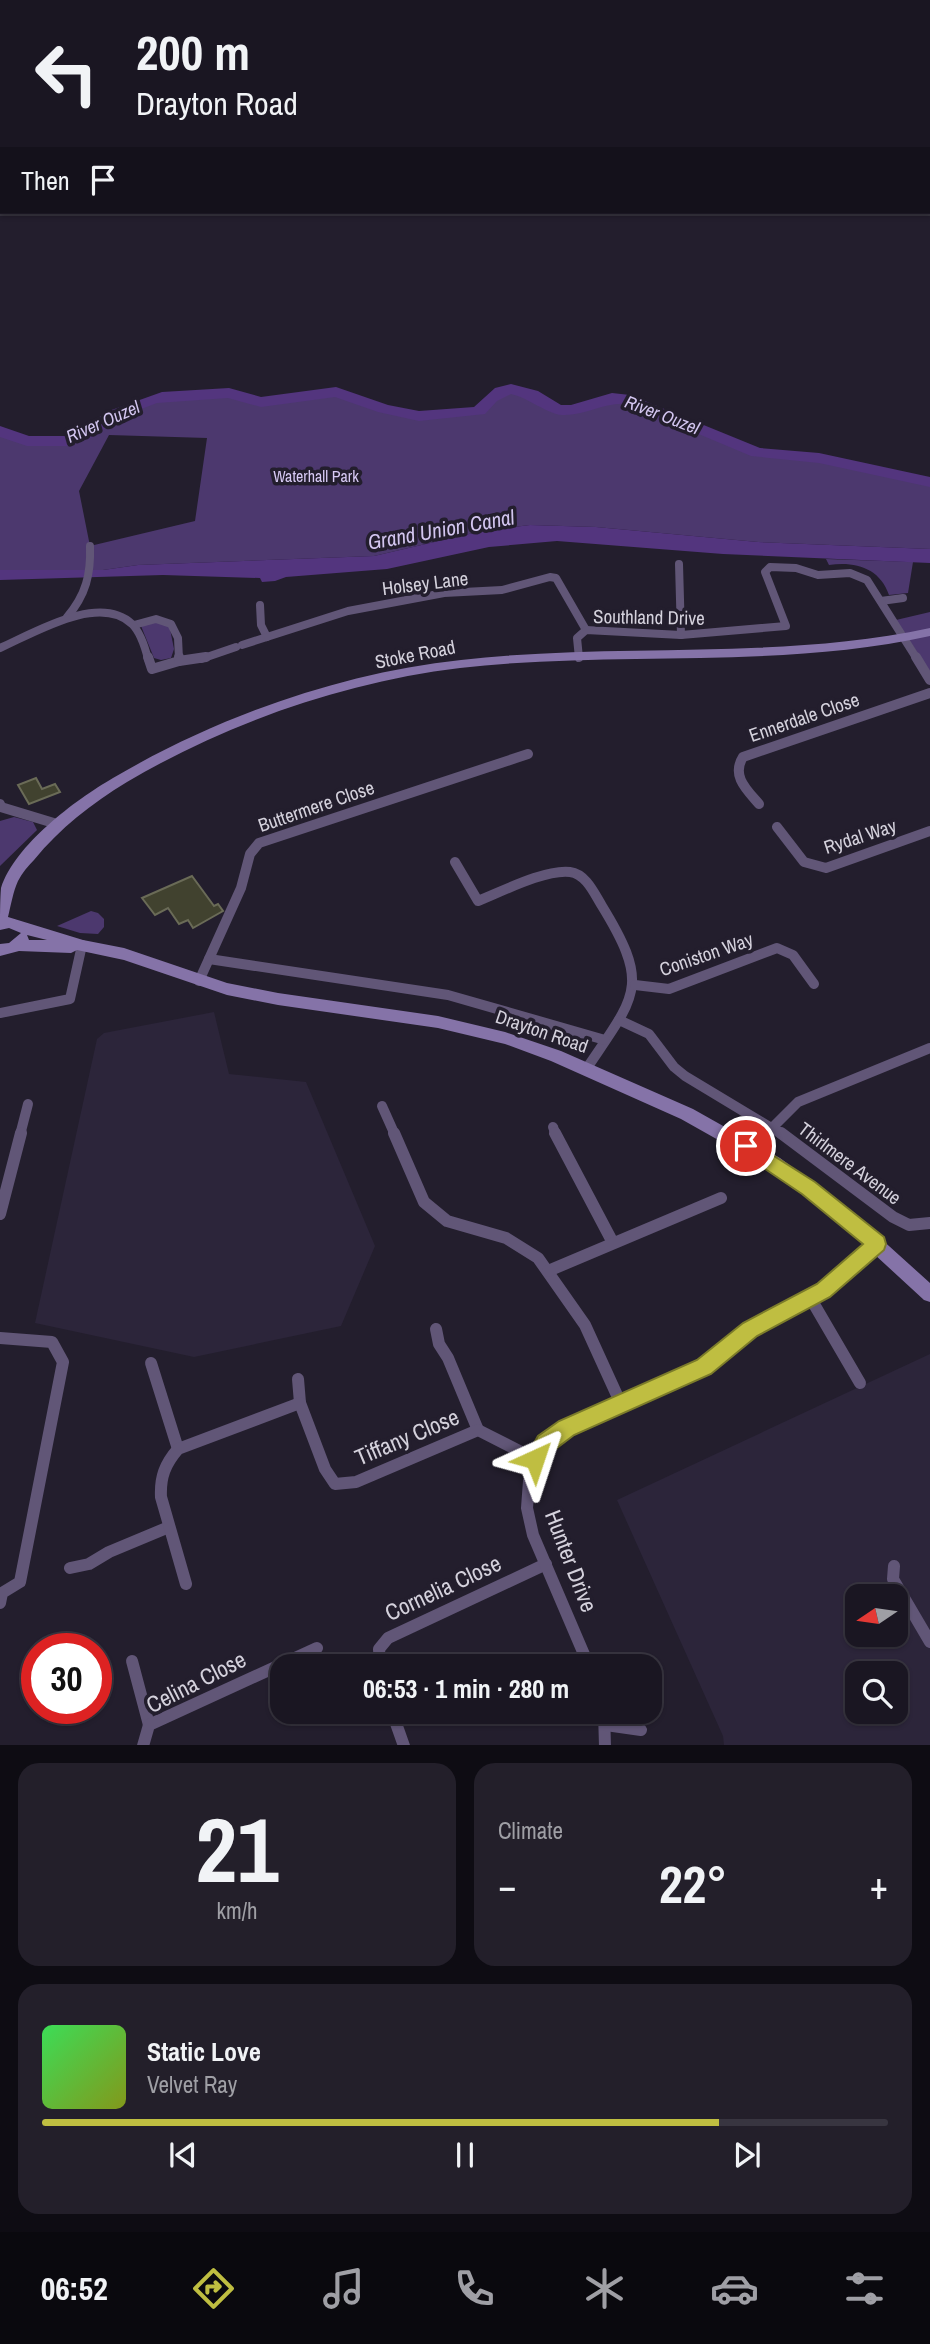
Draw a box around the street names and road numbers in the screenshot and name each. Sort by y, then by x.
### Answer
street label: Holsey Lane [380,565,470,601]
street label: Southland Drive [593,603,705,631]
street label: Stoke Road [373,633,457,675]
street label: Ennerdale Close [745,686,863,748]
street label: Buttermere Close [254,774,378,838]
street label: Rydal Way [820,812,900,860]
street label: Coniston Way [656,926,756,982]
street label: Drayton Road [492,1003,592,1059]
street label: Thirlmere Avenue [793,1116,907,1210]
street label: Tiffany Close [350,1401,464,1472]
street label: Hunter Drive [538,1505,605,1616]
street label: Cornelia Close [380,1547,506,1628]
street label: Celina Close [141,1643,251,1720]

